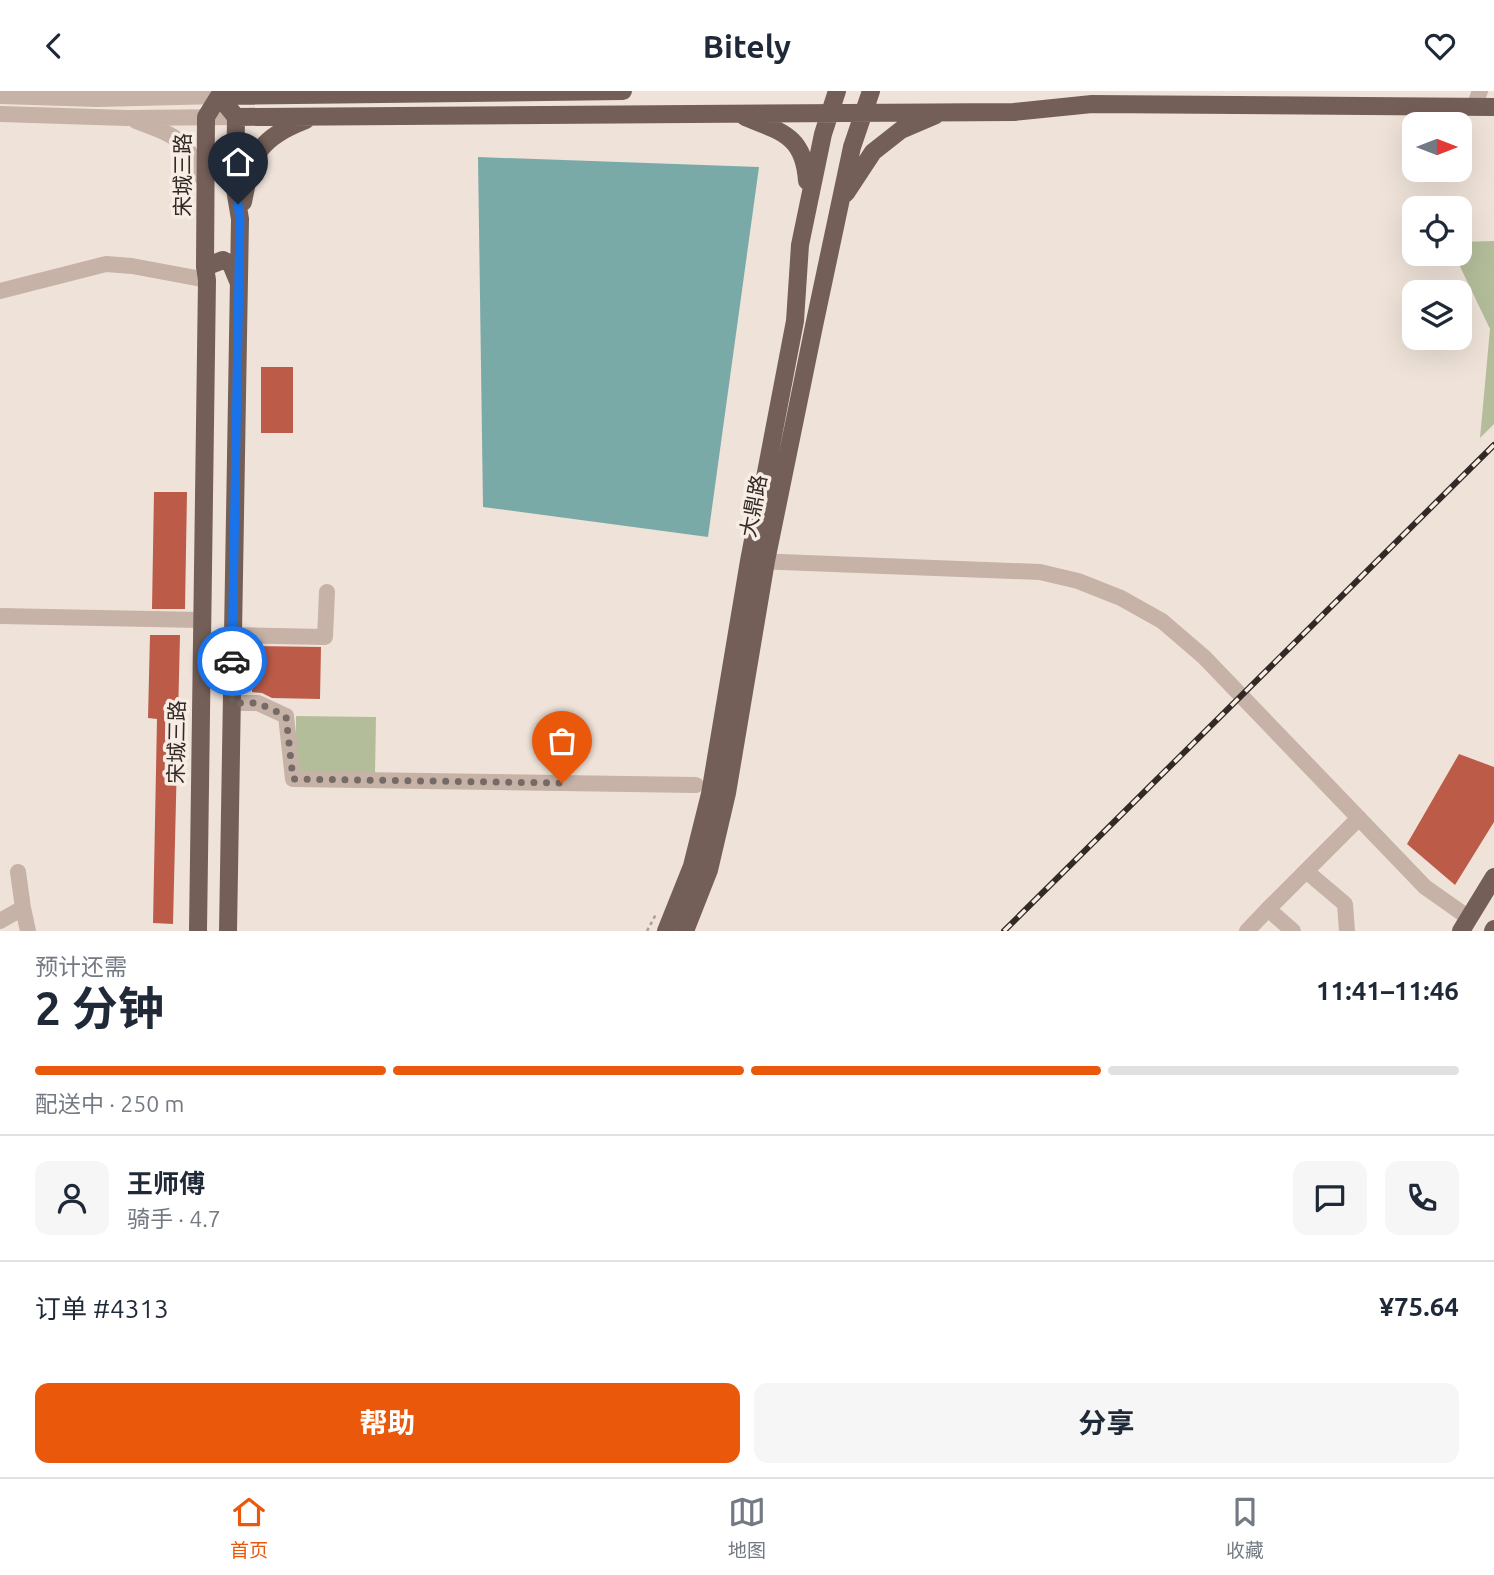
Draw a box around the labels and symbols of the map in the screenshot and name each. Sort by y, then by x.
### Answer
north arrow [1402,112,1472,182]
pin [208,132,268,204]
street label: 宋城三路 [170,133,194,217]
street label: 大鼎路 [735,473,771,539]
courier [197,626,267,696]
street label: 宋城三路 [163,700,189,784]
pin [532,711,592,783]

